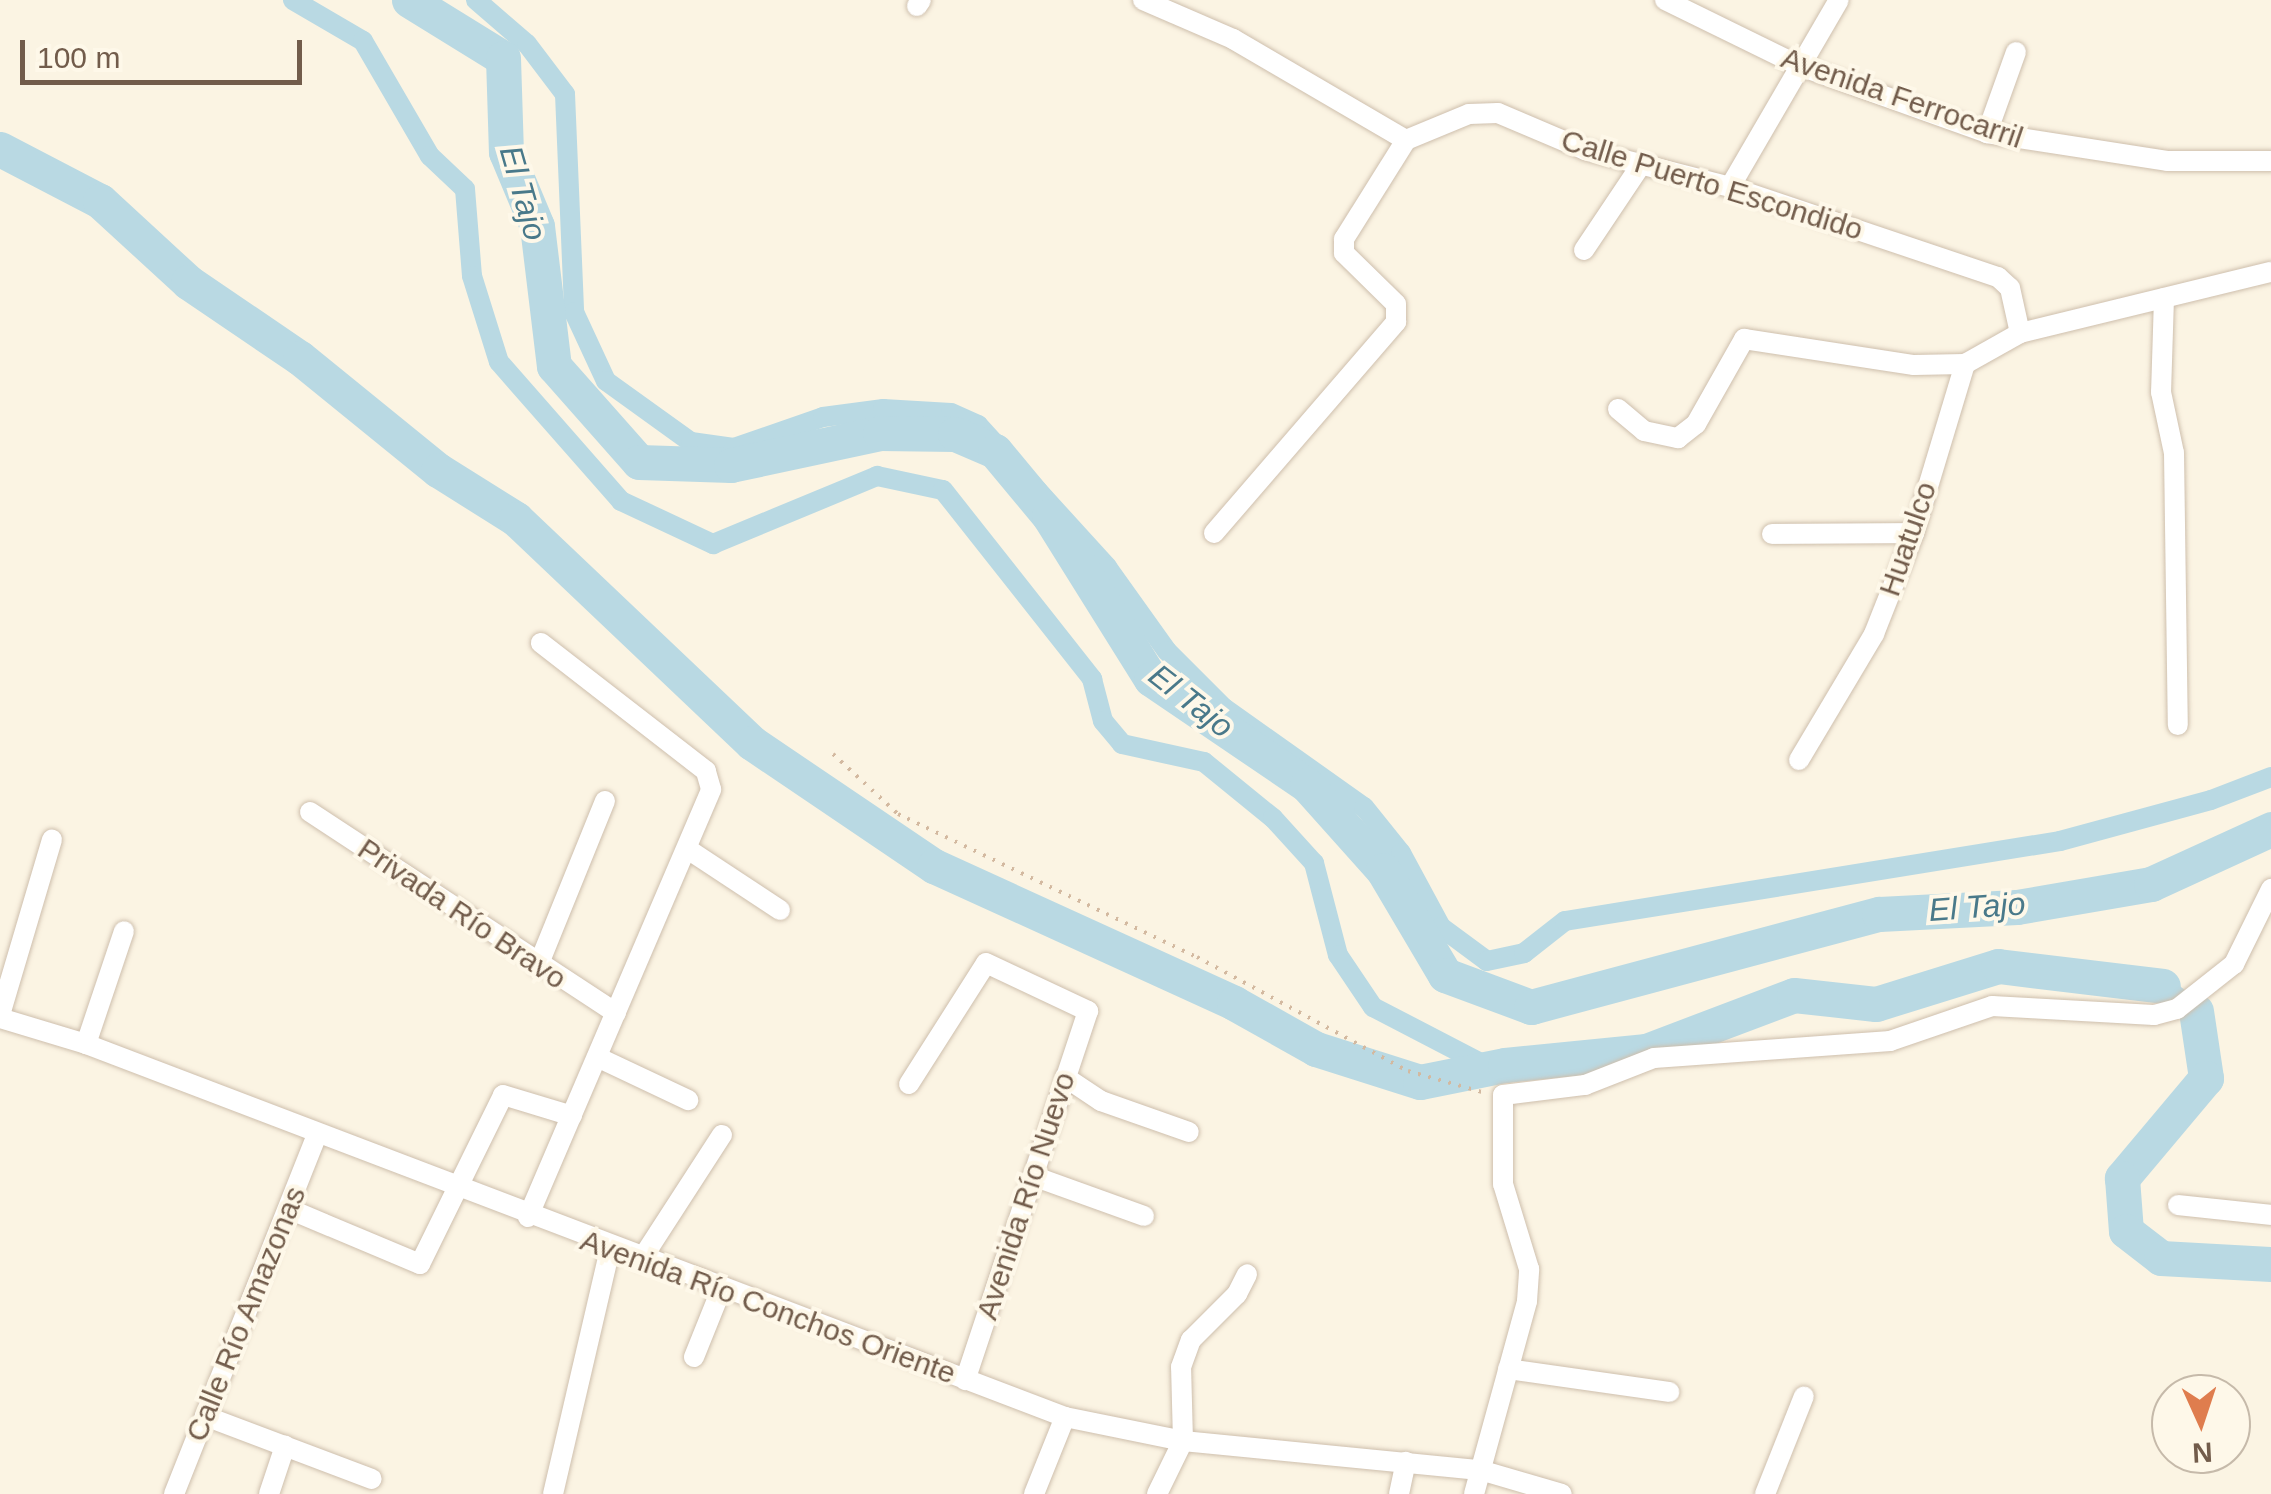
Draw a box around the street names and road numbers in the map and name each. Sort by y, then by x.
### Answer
street label: Avenida Ferrocarril [1777,40,2027,156]
street label: Calle Puerto Escondido [1557,122,1867,248]
street label: Huatulco [1872,477,1944,601]
street label: Privada Río Bravo [351,831,573,997]
street label: Avenida Río Nuevo [969,1068,1083,1324]
street label: Calle Río Amazonas [178,1180,314,1448]
street label: Avenida Río Conchos Oriente [576,1222,960,1392]

